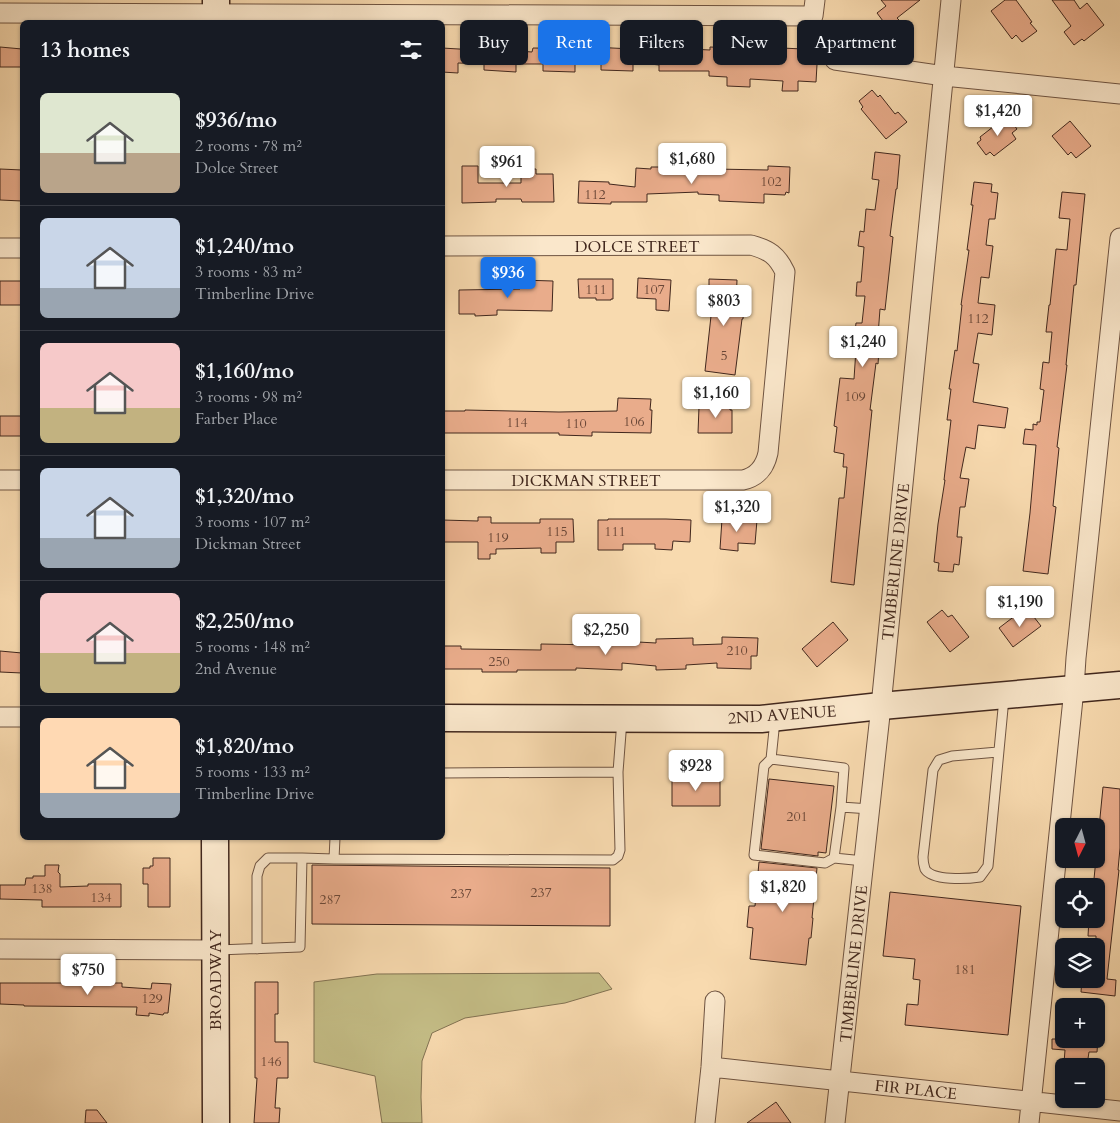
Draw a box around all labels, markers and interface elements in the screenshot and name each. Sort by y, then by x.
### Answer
chip: Buy [460,20,528,65]
chip: Rent [538,20,610,65]
chip: Filters [620,20,703,65]
chip: New [713,20,787,65]
chip: Apartment [797,20,914,65]
text: 13 homes [40,36,130,65]
icon: filters [397,36,425,64]
pin: $1,420 [957,94,1039,137]
text: $1,420 [975,100,1021,122]
text: $936/mo [195,106,277,135]
icon: home [80,113,140,173]
text: 2 rooms · 78 m² [195,135,302,157]
pin: $1,680 [651,142,733,185]
pin: $961 [477,146,537,188]
text: $1,680 [669,148,715,170]
text: $961 [491,151,523,173]
text: Dolce Street [195,157,278,179]
house number: 102 [760,172,782,191]
house number: 112 [584,185,606,204]
text: $1,240/mo [195,232,294,261]
street label: DOLCE STREET [574,236,700,258]
icon: home [80,238,140,298]
pin: $936 [478,256,538,299]
text: 3 rooms · 83 m² [195,261,302,283]
text: $936 [492,262,524,284]
house number: 111 [585,280,607,299]
house number: 107 [643,280,665,299]
text: Timberline Drive [195,283,314,305]
pin: $803 [694,284,754,327]
text: $803 [708,290,740,312]
house number: 112 [967,309,989,328]
pin: $1,240 [822,326,904,368]
text: $1,240 [840,331,886,353]
house number: 5 [720,346,728,365]
text: $1,160/mo [195,357,294,386]
icon: home [80,363,140,423]
pin: $1,160 [675,376,757,419]
text: $1,160 [693,382,739,404]
text: 3 rooms · 98 m² [195,386,302,408]
house number: 109 [844,387,866,406]
text: Farber Place [195,408,278,430]
house number: 106 [623,412,645,431]
house number: 114 [506,413,528,432]
house number: 110 [565,414,587,433]
street label: DICKMAN STREET [511,470,661,492]
text: $1,320/mo [195,482,294,511]
street label: TIMBERLINE DRIVE [877,482,915,642]
icon: home [80,488,140,548]
pin: $1,320 [696,490,778,533]
text: $1,320 [714,496,760,518]
text: 3 rooms · 107 m² [195,511,310,533]
house number: 115 [546,522,568,541]
house number: 111 [604,522,626,541]
house number: 119 [487,528,509,547]
text: Dickman Street [195,533,301,555]
pin: $1,190 [979,586,1061,628]
text: $1,190 [997,591,1043,613]
text: $2,250/mo [195,607,294,636]
icon: home [80,613,140,673]
pin: $2,250 [565,614,647,656]
text: $2,250 [583,619,629,641]
text: 5 rooms · 148 m² [195,636,310,658]
house number: 210 [726,641,748,660]
house number: 250 [488,652,510,671]
text: 2nd Avenue [195,658,277,680]
street label: 2ND AVENUE [727,700,837,730]
text: $1,820/mo [195,732,294,761]
icon: home [80,738,140,798]
pin: $928 [666,750,726,792]
text: $928 [680,755,712,777]
text: 5 rooms · 133 m² [195,761,310,783]
text: Timberline Drive [195,783,314,805]
house number: 201 [786,807,808,826]
north arrow [1055,818,1105,868]
map controls [1055,818,1105,1108]
pin: $1,820 [742,870,824,913]
text: $1,820 [760,876,806,898]
button: locate [1055,878,1105,928]
house number: 138 [31,879,53,898]
house number: 237 [530,883,552,902]
house number: 237 [450,884,472,903]
street label: TIMBERLINE DRIVE [835,884,873,1044]
house number: 134 [90,888,112,907]
house number: 287 [319,890,341,909]
street label: BROADWAY [205,929,227,1031]
button: layers [1055,938,1105,988]
pin: $750 [58,954,118,996]
text: $750 [72,959,104,981]
house number: 181 [954,960,976,979]
house number: 129 [141,989,163,1008]
button: + [1055,998,1105,1048]
house number: 146 [260,1052,282,1071]
button: − [1055,1058,1105,1108]
street label: FIR PLACE [874,1075,958,1105]

